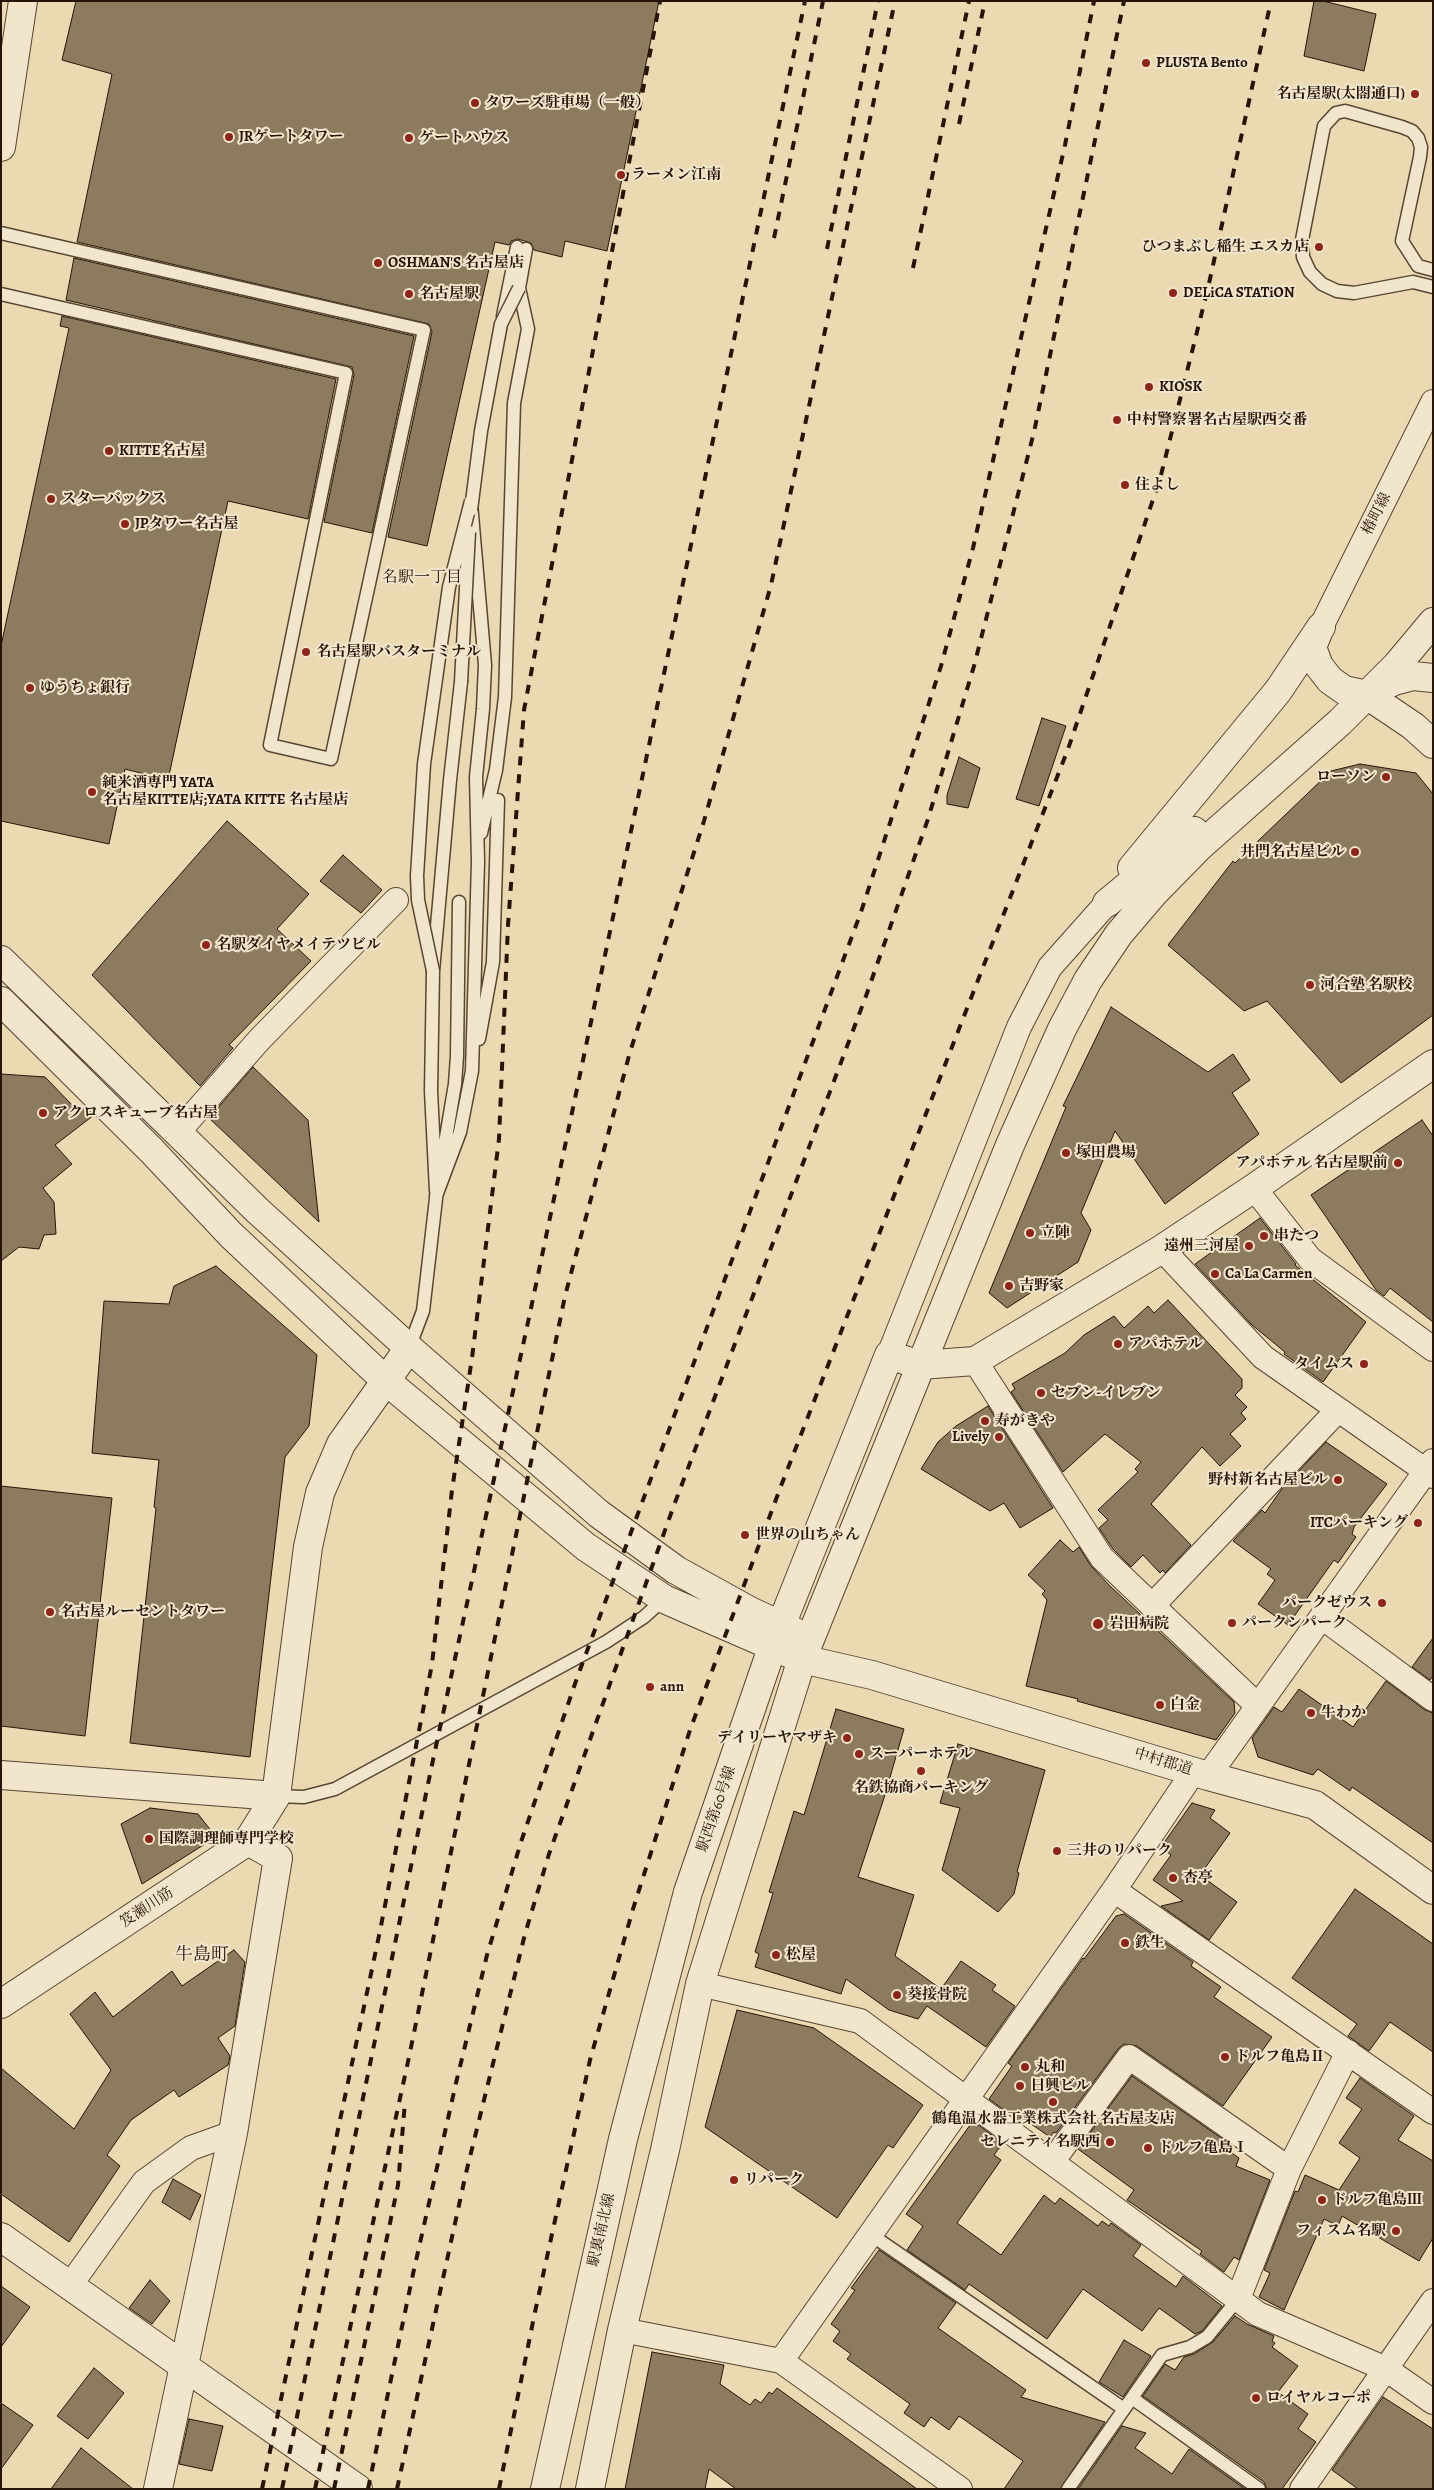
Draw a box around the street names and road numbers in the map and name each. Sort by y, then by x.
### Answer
street label: 椿町線 [1359,490,1395,538]
street label: 中村郡道 [1132,1745,1194,1779]
street label: 駅西第60号線 [694,1764,740,1854]
street label: 笈瀬川筋 [117,1884,177,1932]
street label: 駅裏南北線 [585,2191,619,2269]

